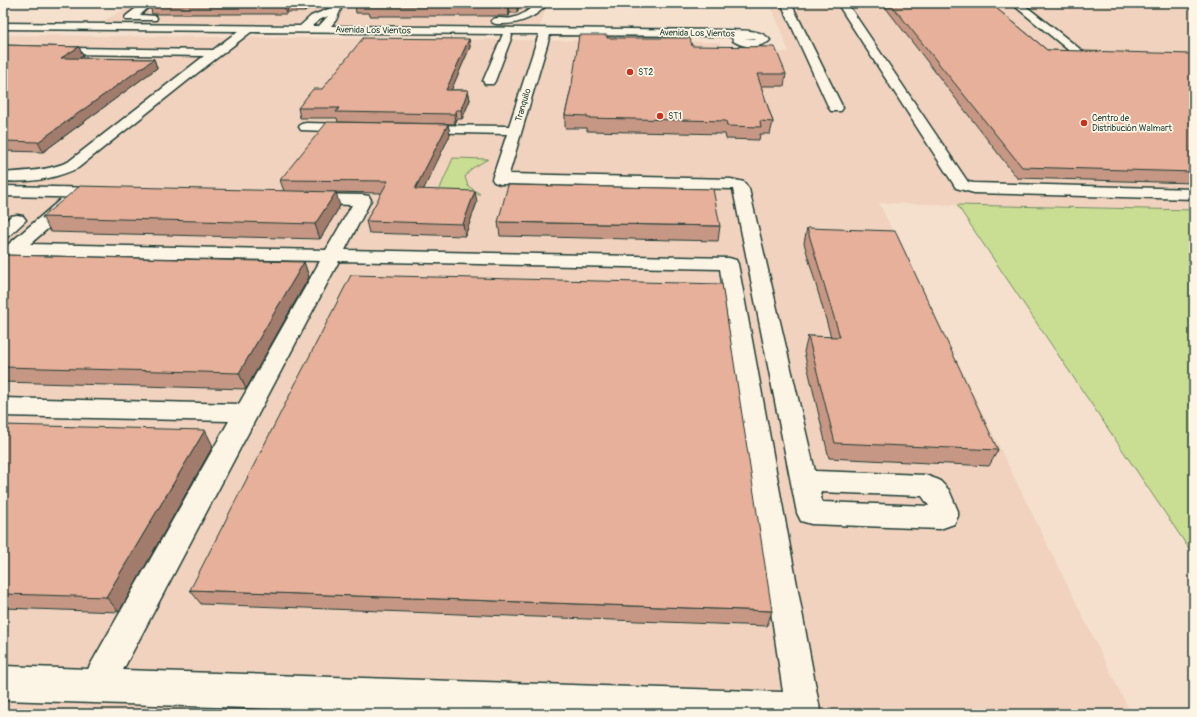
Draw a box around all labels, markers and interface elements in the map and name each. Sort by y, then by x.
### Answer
street label: Avenida Los Vientos [335,24,411,37]
street label: Avenida Los Vientos [659,27,735,40]
marker: ST2 [625,67,635,77]
place label: ST2 [638,67,653,78]
street label: Tranquilo [513,87,534,123]
marker: ST1 [655,111,665,121]
place label: ST1 [668,111,682,122]
place label: Centro de Distribución Walmart [1092,113,1172,134]
marker: Centro de Distribución Walmart [1079,118,1089,128]

